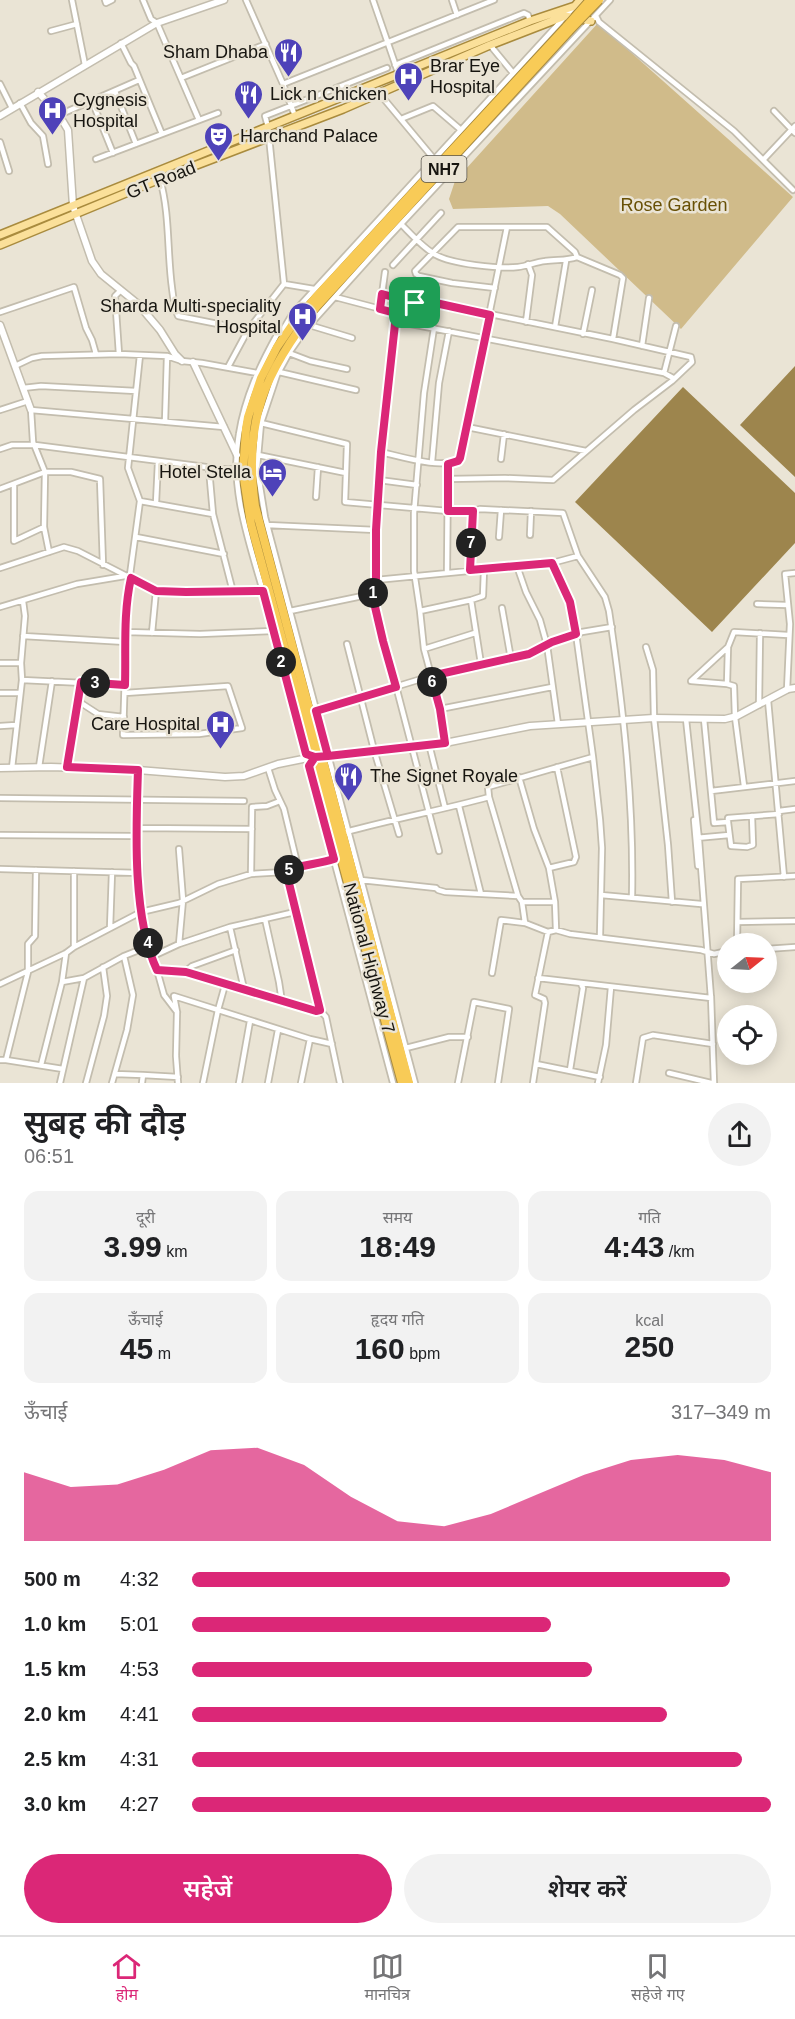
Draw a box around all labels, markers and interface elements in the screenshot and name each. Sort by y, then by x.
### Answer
restaurant icon: Sham Dhaba [273,36,305,78]
place label: Sham Dhaba [163,42,269,62]
place label: Brar Eye Hospital [430,56,500,97]
hospital icon: Brar Eye Hospital [393,60,425,102]
restaurant icon: Lick n Chicken [233,78,265,120]
place label: Lick n Chicken [270,84,387,104]
place label: Cygnesis Hospital [73,90,147,131]
hospital icon: Cygnesis Hospital [36,94,68,136]
theatre icon: Harchand Palace [203,120,235,162]
place label: Harchand Palace [240,126,378,146]
road number: NH7 [422,156,466,182]
street label: GT Road [124,157,198,203]
park label: Rose Garden [620,195,728,215]
pin [389,277,440,328]
icon: arrive [398,286,431,319]
place label: Sharda Multi-speciality Hospital [100,296,281,337]
hospital icon: Sharda Multi-speciality Hospital [286,300,318,342]
hotel icon: Hotel Stella [256,456,288,498]
place label: Hotel Stella [159,462,252,482]
pin: 7 [456,528,486,558]
text: 7 [467,534,475,551]
pin: 1 [358,578,388,608]
text: 1 [369,584,377,601]
pin: 2 [266,647,296,677]
text: 2 [277,653,285,670]
pin: 6 [417,667,447,697]
pin: 3 [80,668,110,698]
text: 6 [428,673,436,690]
text: 3 [91,674,99,691]
hospital icon: Care Hospital [205,708,237,750]
place label: Care Hospital [91,714,200,734]
restaurant icon: The Signet Royale [333,760,365,802]
place label: The Signet Royale [370,766,518,786]
pin: 5 [274,855,304,885]
text: 5 [285,861,293,878]
street label: National Highway 7 [339,881,399,1035]
pin: 4 [133,928,163,958]
north arrow [717,933,777,993]
map controls [717,933,777,1065]
text: 4 [144,934,152,951]
button: locate [717,1005,777,1065]
button: share [708,1103,771,1166]
text: सुबह की दौड़ [24,1104,186,1141]
text: 06:51 [24,1145,74,1167]
text: दूरी [136,1209,155,1226]
text: समय [383,1209,412,1226]
text: गति [638,1209,661,1226]
text: 3.99 [103,1230,162,1263]
text: 18:49 [359,1230,436,1263]
text: 4:43 [604,1230,664,1263]
text: km [162,1243,188,1260]
text: /km [664,1243,695,1260]
text: ऊँचाई [128,1311,163,1328]
text: हृदय गति [371,1311,424,1328]
text: kcal [635,1312,664,1329]
text: 250 [624,1330,675,1363]
text: 45 [120,1332,153,1365]
text: 160 [355,1332,405,1365]
text: m [153,1345,171,1362]
text: bpm [405,1345,440,1362]
text: ऊँचाई [24,1401,67,1423]
text: 317–349 m [671,1401,771,1423]
text: 500 m [24,1568,81,1590]
text: 4:32 [120,1568,159,1590]
text: 1.0 km [24,1613,86,1635]
text: 5:01 [120,1613,159,1635]
text: 1.5 km [24,1658,86,1680]
text: 4:53 [120,1658,159,1680]
text: 2.0 km [24,1703,86,1725]
text: 4:41 [120,1703,159,1725]
text: 2.5 km [24,1748,86,1770]
text: 4:31 [120,1748,159,1770]
text: 3.0 km [24,1793,86,1815]
text: 4:27 [120,1793,159,1815]
button: सहेजें [24,1854,392,1923]
button: शेयर करें [404,1854,771,1923]
tab: होम [110,1950,143,2007]
tab: मानचित्र [364,1950,410,2007]
tab: सहेजे गए [631,1950,685,2007]

